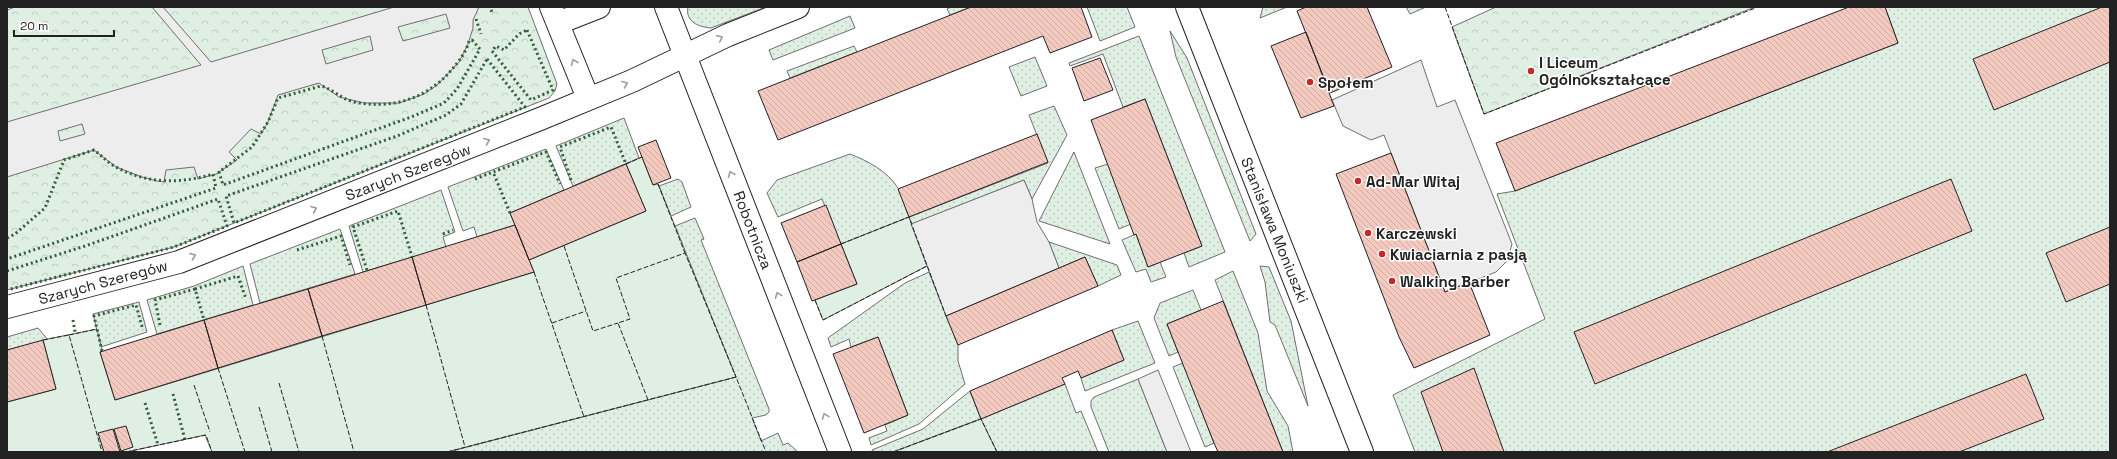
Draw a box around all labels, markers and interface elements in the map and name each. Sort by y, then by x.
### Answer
scale bar [14,12,114,38]
text: 20 m [20,18,48,34]
one-way arrow [716,35,723,43]
place label: I Liceum Ogólnokształcące [1539,53,1671,89]
one-way arrow [570,59,578,66]
marker: I Liceum Ogólnokształcące [1526,66,1536,76]
place label: Społem [1318,73,1374,92]
marker: Społem [1305,77,1315,87]
one-way arrow [621,81,628,89]
one-way arrow [484,137,491,145]
street label: Szarych Szeregów [342,139,474,205]
street label: Stanisława Moniuszki [1237,154,1313,306]
one-way arrow [727,170,735,177]
place label: Ad-Mar Witaj [1366,172,1460,191]
marker: Ad-Mar Witaj [1353,176,1363,186]
street label: Robotnicza [729,188,777,272]
one-way arrow [311,205,318,213]
place label: Karczewski [1376,224,1457,243]
marker: Karczewski [1363,228,1373,238]
place label: Kwiaciarnia z pasją [1390,245,1527,264]
marker: Kwiaciarnia z pasją [1377,249,1387,259]
one-way arrow [189,253,196,261]
street label: Szarych Szeregów [36,256,170,308]
place label: Walking Barber [1400,272,1510,291]
marker: Walking Barber [1387,276,1397,286]
one-way arrow [775,291,783,299]
one-way arrow [822,412,830,419]

